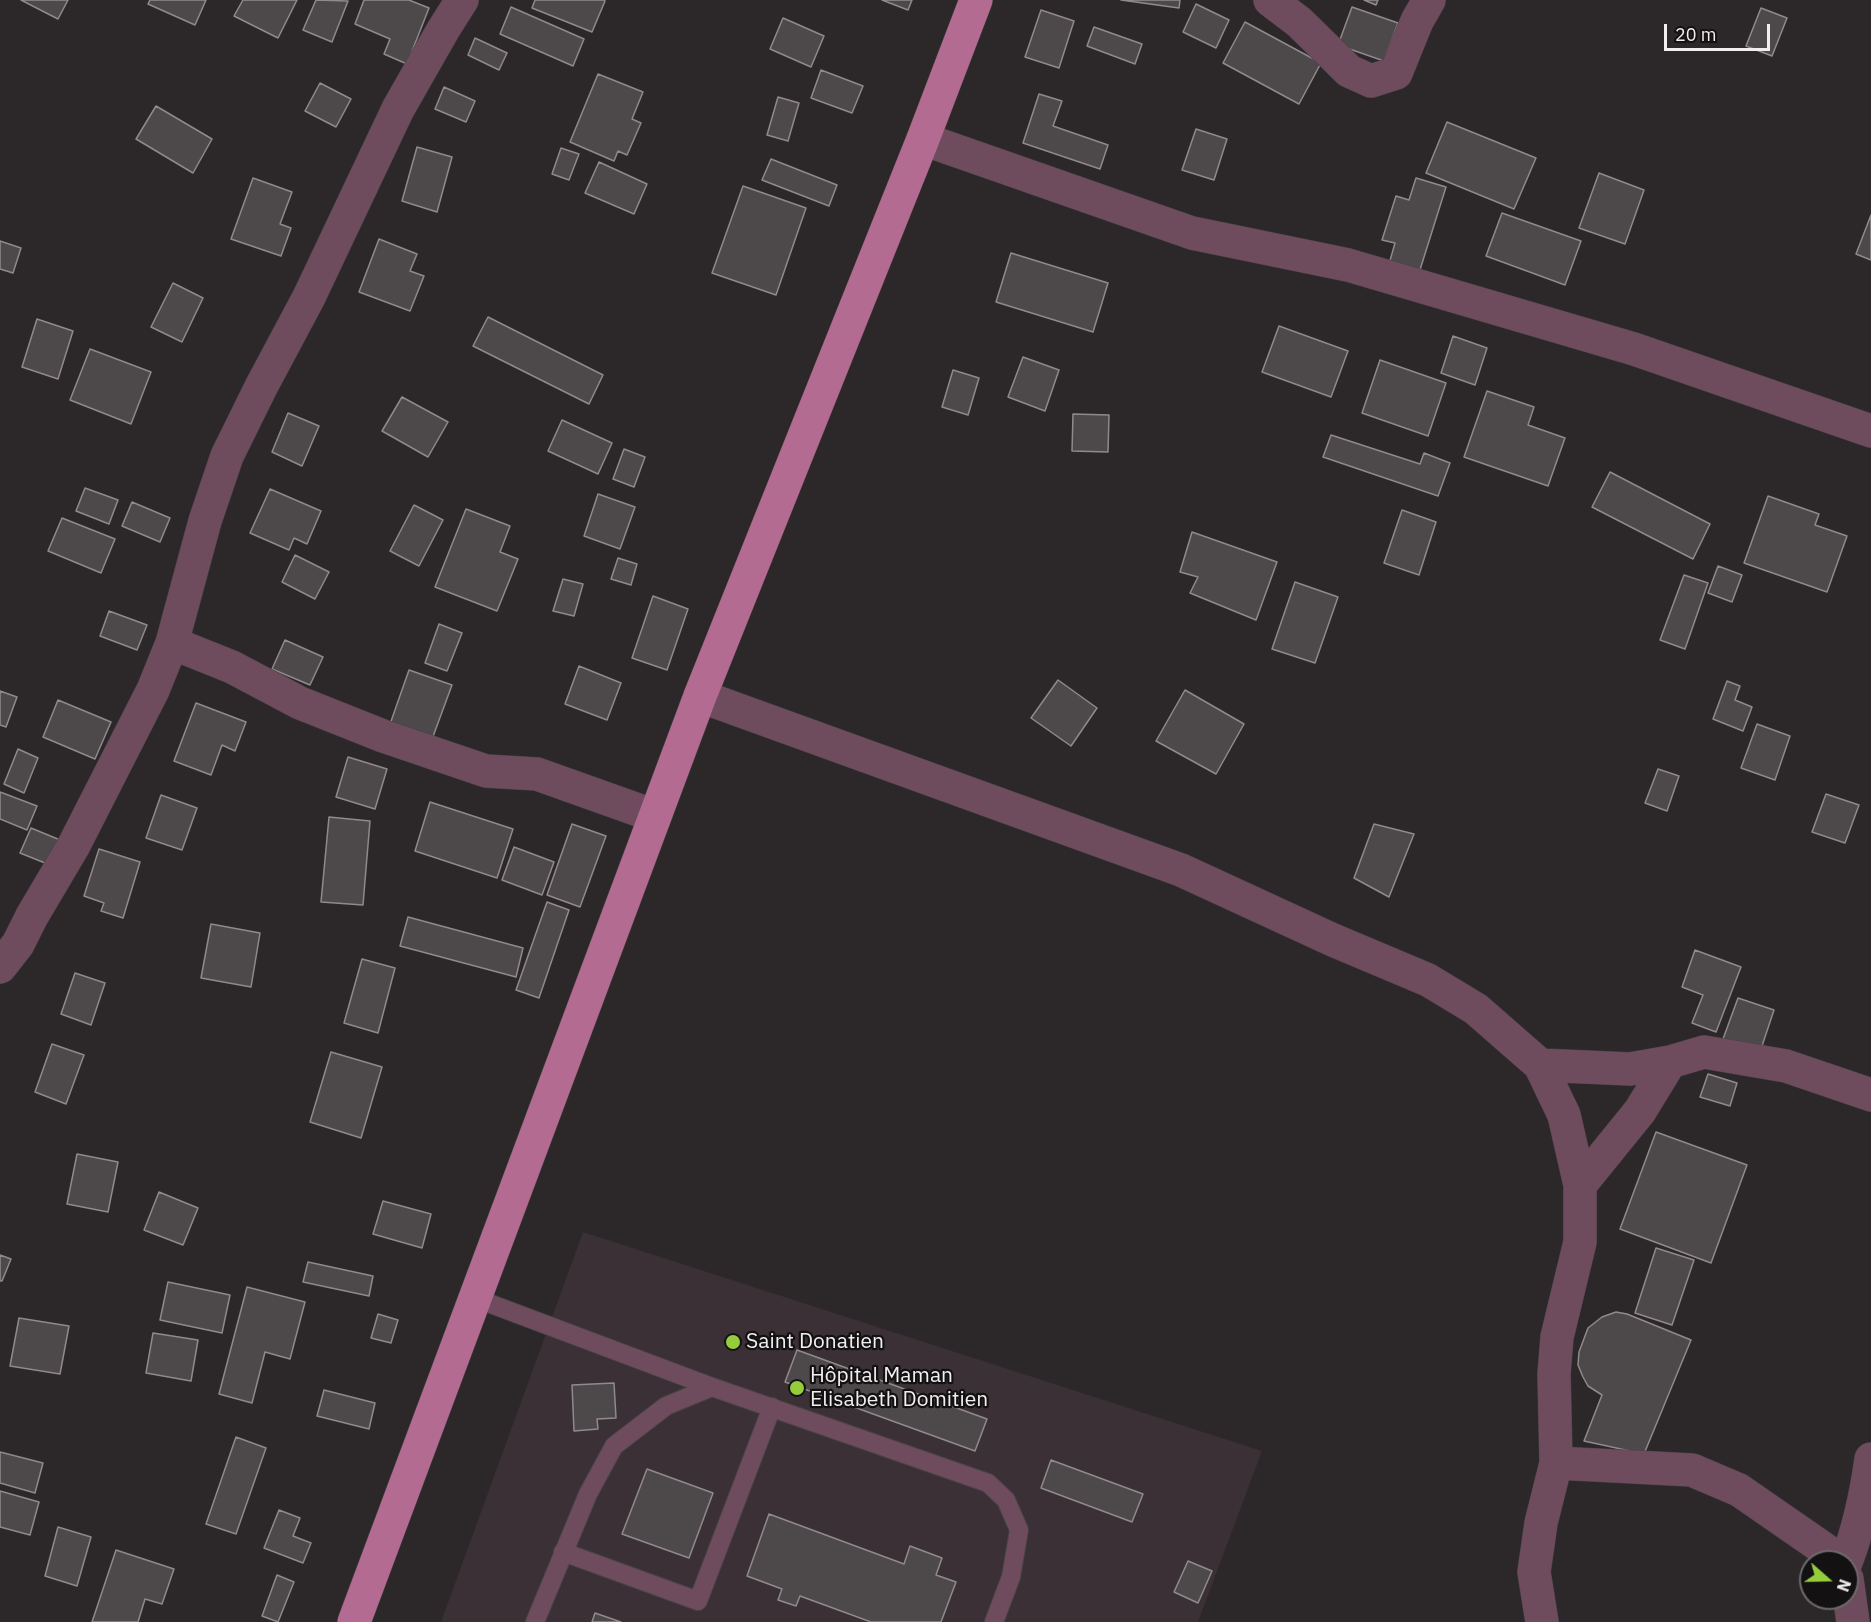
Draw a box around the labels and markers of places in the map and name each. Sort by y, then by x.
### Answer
place label: Saint Donatien [746,1329,884,1355]
marker: Saint Donatien [724,1333,742,1351]
place label: Hôpital Maman Elisabeth Domitien [810,1363,988,1413]
marker: Hôpital Maman Elisabeth Domitien [788,1379,806,1397]

